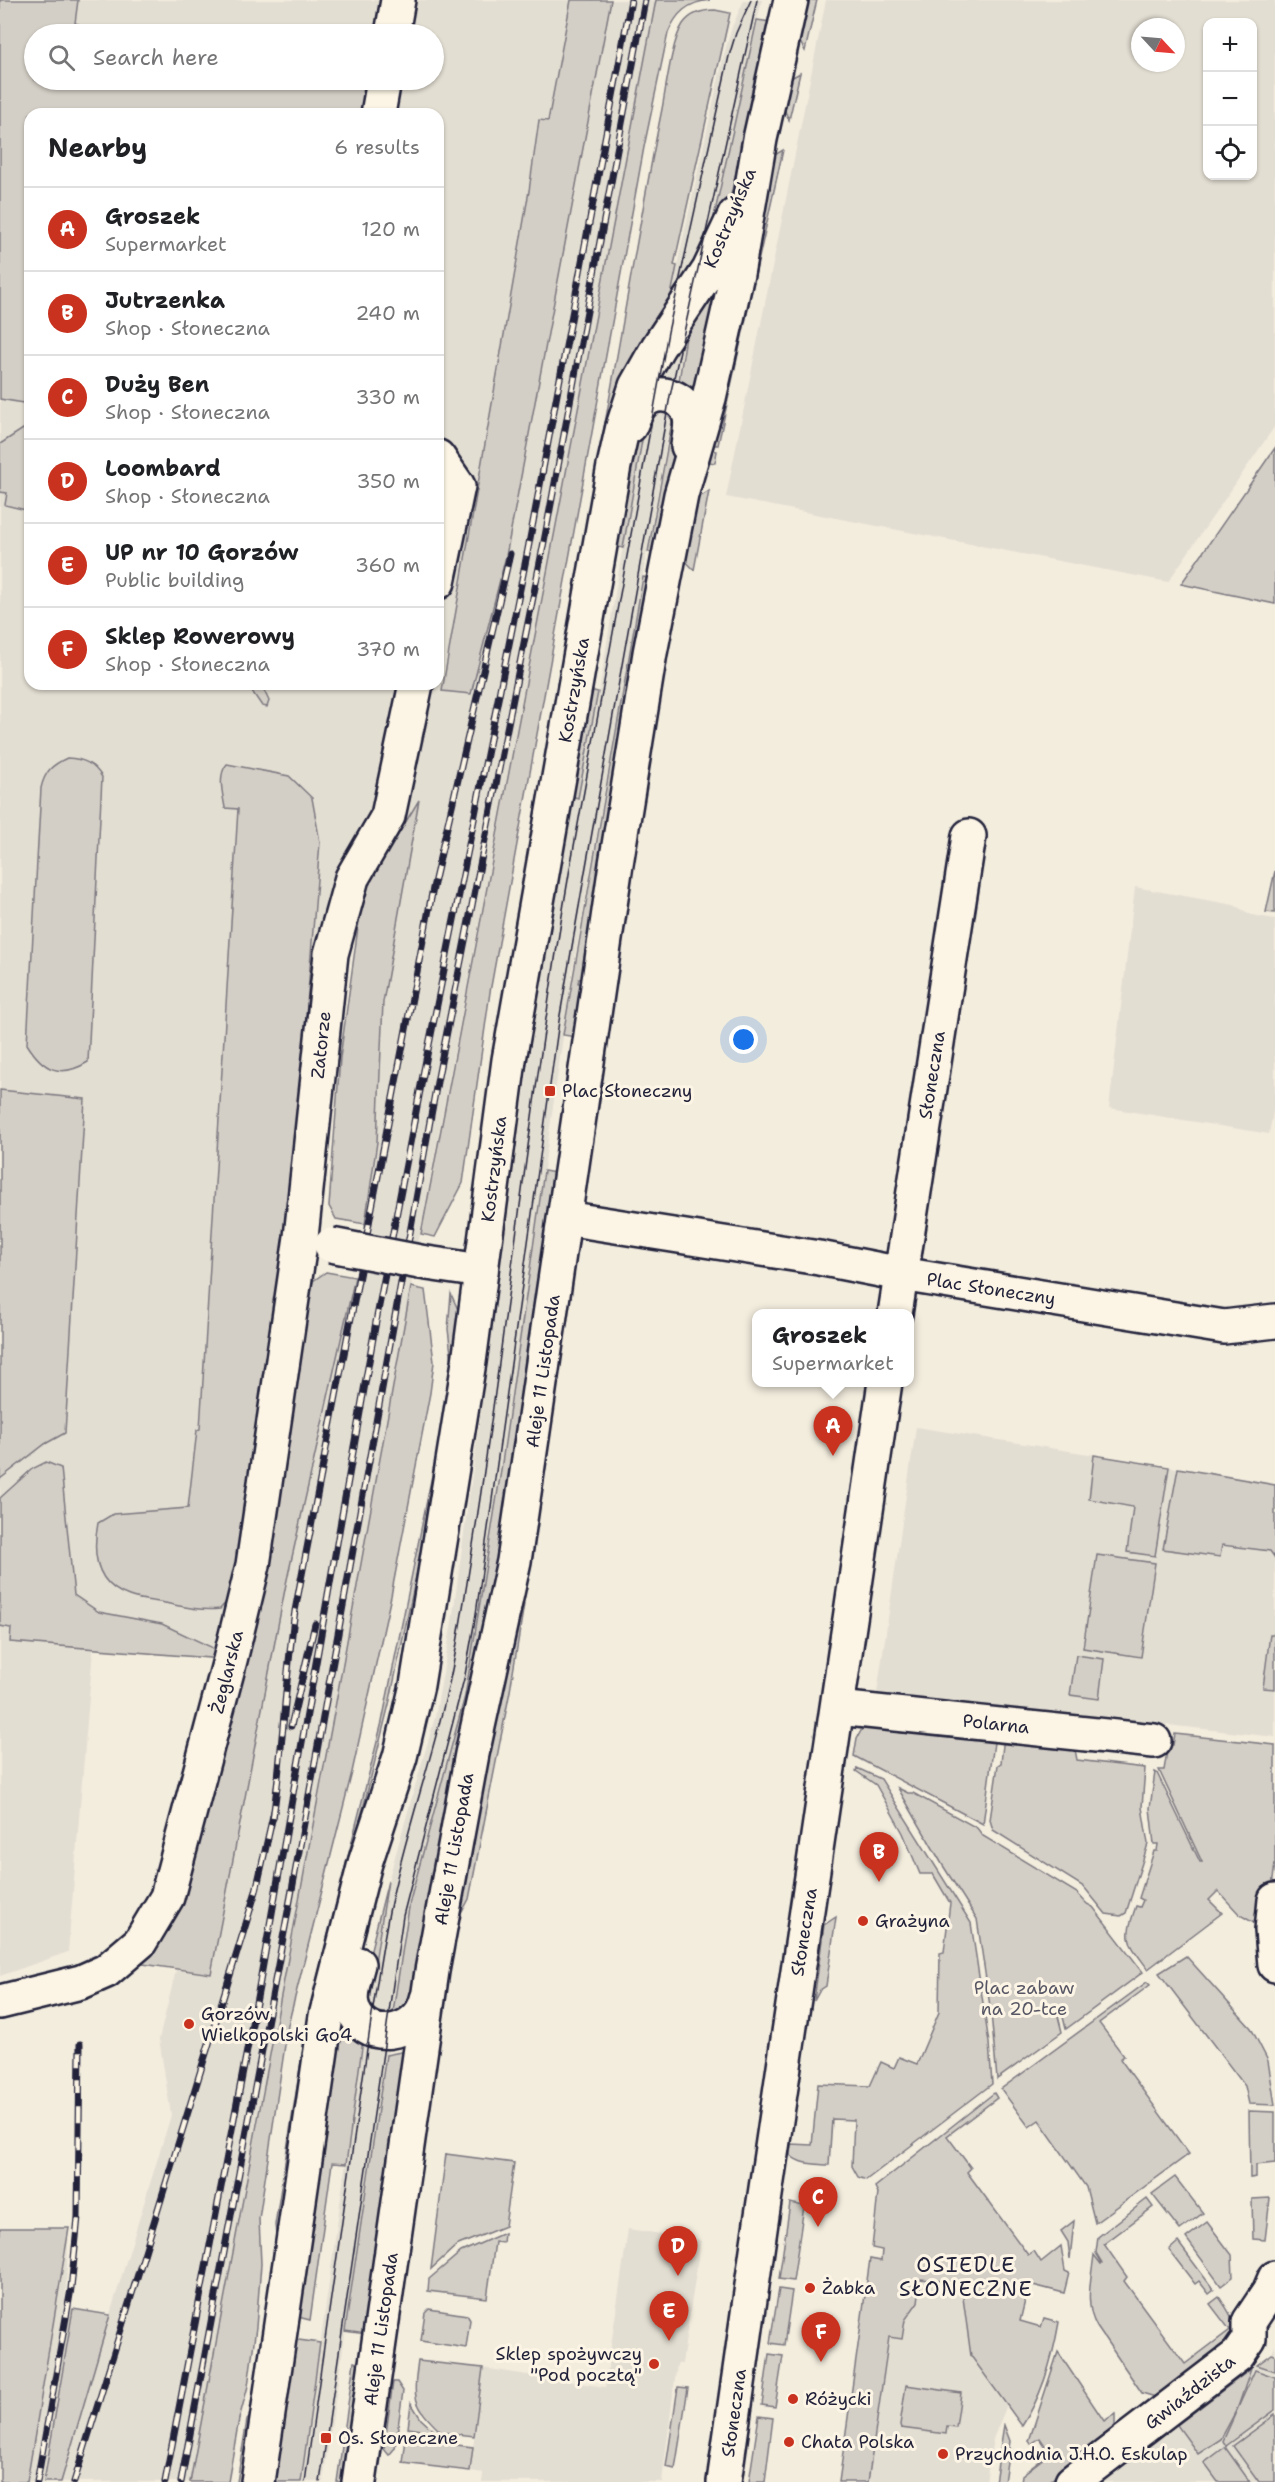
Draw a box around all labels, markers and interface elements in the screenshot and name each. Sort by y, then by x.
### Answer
north arrow [1131,18,1185,72]
map controls [1203,18,1257,180]
button: + [1203,18,1257,72]
search box [24,24,444,90]
icon: search [45,41,78,74]
text: Search here [93,43,219,72]
button: − [1203,72,1257,126]
button: locate [1203,126,1257,180]
text: Nearby [48,130,147,165]
text: 6 results [334,134,420,160]
street label: Kostrzyńska [698,164,762,272]
text: Groszek [105,202,200,231]
text: A [60,216,75,242]
text: 120 m [361,216,420,242]
text: Supermarket [105,231,227,257]
text: Jutrzenka [105,286,225,315]
text: B [61,300,74,326]
text: 240 m [355,300,420,326]
text: Shop · Słoneczna [105,315,270,341]
text: Duży Ben [105,370,209,399]
text: C [61,384,74,410]
text: 330 m [356,384,420,410]
text: Shop · Słoneczna [105,399,270,425]
text: Loombard [105,454,221,483]
text: D [60,468,75,494]
text: 350 m [356,468,420,494]
text: Shop · Słoneczna [105,483,270,509]
text: UP nr 10 Gorzów [105,538,298,567]
text: E [61,552,74,578]
text: 360 m [355,552,420,578]
text: Public building [105,567,244,593]
text: Sklep Rowerowy [105,622,295,651]
street label: Kostrzyńska [553,635,595,745]
text: F [62,636,73,662]
text: 370 m [356,636,420,662]
text: Shop · Słoneczna [105,651,270,677]
street label: Zatorze [306,1010,336,1080]
your location [729,1025,758,1054]
street label: Słoneczna [913,1029,951,1121]
place label: Plac Słoneczny [562,1079,692,1103]
marker: Plac Słoneczny [543,1084,557,1098]
street label: Kostrzyńska [476,1115,512,1223]
street label: Plac Słoneczny [925,1267,1057,1311]
street label: Aleje 11 Listopada [520,1293,566,1449]
popup [752,1309,914,1387]
text: Groszek [772,1321,867,1350]
text: Supermarket [772,1350,894,1376]
pin: A [814,1406,852,1456]
street label: Żeglarska [205,1628,249,1716]
street label: Polarna [961,1709,1031,1739]
street label: Aleje 11 Listopada [429,1771,479,1927]
pin: B [860,1832,898,1882]
street label: Słoneczna [785,1886,823,1978]
place label: Grażyna [875,1909,950,1933]
marker: Grażyna [856,1914,870,1928]
park label: Plac zabaw na 20-tce [974,1976,1075,2021]
place label: Gorzów Wielkopolski Go4 [201,2002,352,2047]
marker: Gorzów Wielkopolski Go4 [182,2017,196,2031]
pin: C [798,2178,838,2227]
pin: D [658,2226,698,2276]
street label: Aleje 11 Listopada [358,2251,404,2407]
district label: OSIEDLE SŁONECZNE [899,2251,1033,2303]
place label: Żabka [822,2276,875,2300]
marker: Żabka [803,2281,817,2295]
pin: E [650,2292,688,2341]
pin: F [802,2312,840,2362]
place label: Sklep spożywczy "Pod pocztą" [496,2342,642,2387]
street label: Gwiaździsta [1140,2349,1240,2435]
marker: Sklep spożywczy "Pod pocztą" [647,2357,661,2371]
street label: Słoneczna [716,2367,752,2459]
place label: Różycki [805,2387,872,2411]
marker: Różycki [786,2392,800,2406]
place label: Os. Słoneczne [338,2426,458,2450]
place label: Chata Polska [801,2430,914,2454]
marker: Os. Słoneczne [319,2431,333,2445]
marker: Chata Polska [782,2435,796,2449]
place label: Przychodnia J.H.O. Eskulap [955,2442,1188,2466]
marker: Przychodnia J.H.O. Eskulap [936,2447,950,2461]

